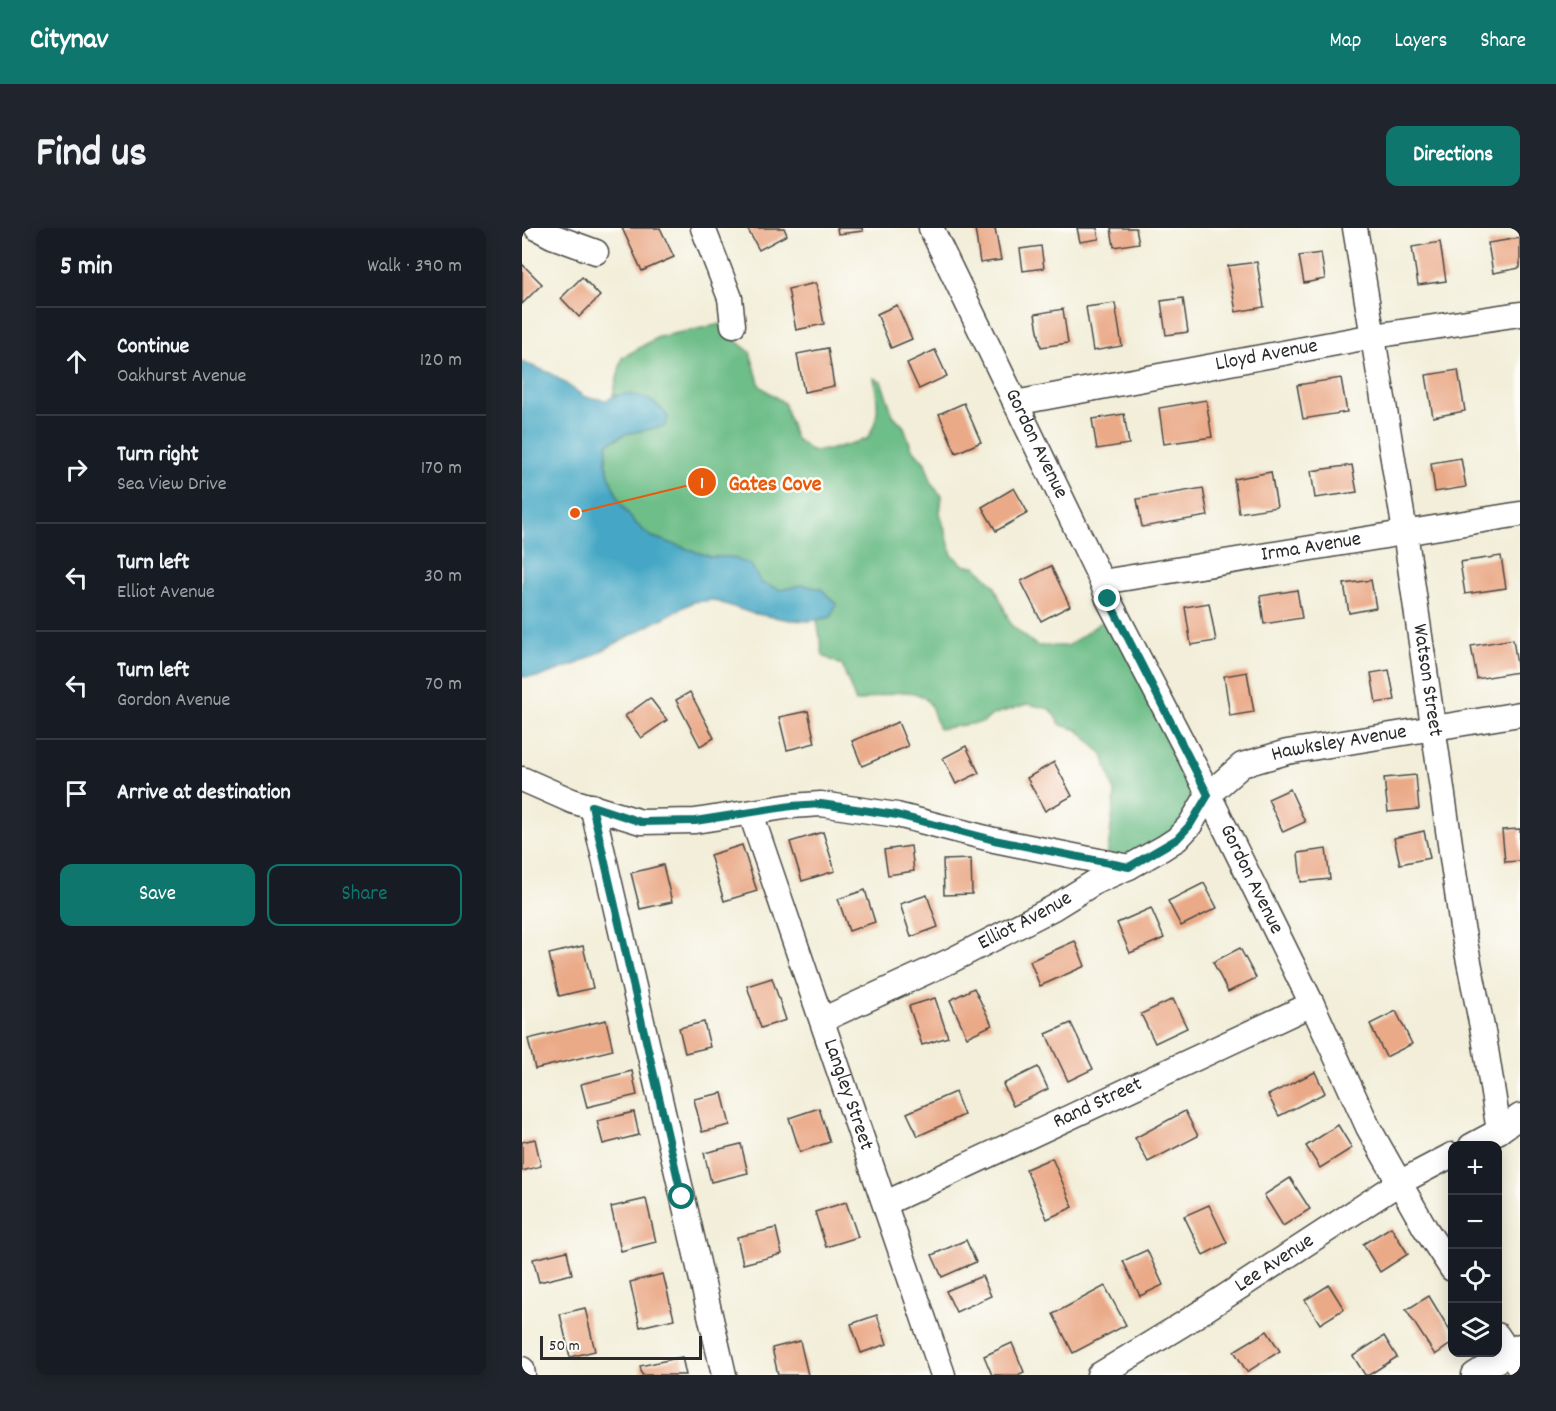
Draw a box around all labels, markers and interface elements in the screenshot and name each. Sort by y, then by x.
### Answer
text: Citynav [30,22,108,62]
text: Map [1330,27,1361,57]
text: Layers [1394,27,1447,57]
text: Share [1480,27,1526,57]
text: Find us [36,126,147,186]
button: Directions [1386,126,1520,186]
text: 5 min [60,249,113,286]
text: Walk · 390 m [367,253,462,281]
text: Continue [117,332,189,363]
street label: Lloyd Avenue [1213,332,1320,380]
icon: ahead [60,345,93,378]
text: 120 m [420,347,462,375]
text: Oakhurst Avenue [117,363,246,391]
street label: Gordon Avenue [996,384,1075,504]
text: Turn right [117,440,199,471]
icon: right [60,453,93,486]
text: 170 m [421,455,462,483]
callout: Gates Cove [687,462,834,502]
text: Gates Cove [728,470,822,501]
text: Sea View Drive [117,471,227,499]
text: 1 [700,472,704,497]
street label: Irma Avenue [1259,525,1363,571]
text: Turn left [117,548,189,579]
icon: left [60,561,93,594]
text: 30 m [424,563,462,591]
text: Elliot Avenue [117,579,215,607]
route end [1094,585,1120,611]
street label: Watson Street [1403,622,1449,739]
text: Turn left [117,656,189,687]
icon: left [60,669,93,702]
text: 70 m [425,671,462,699]
text: Gordon Avenue [117,687,230,715]
street label: Hawksley Avenue [1268,718,1409,771]
icon: arrive [60,777,93,810]
text: Arrive at destination [117,778,291,809]
street label: Gordon Avenue [1211,820,1290,940]
button: Save [60,864,255,926]
button: Share [267,864,462,926]
street label: Elliot Avenue [973,884,1078,959]
street label: Langley Street [814,1035,880,1155]
street label: Rand Street [1048,1070,1148,1138]
map controls [1448,1141,1502,1357]
button: + [1448,1141,1502,1195]
route start [668,1183,694,1209]
button: − [1448,1195,1502,1249]
street label: Lee Avenue [1229,1227,1321,1301]
button: locate [1448,1249,1502,1303]
button: layers [1448,1303,1502,1357]
scale bar [540,1333,702,1360]
text: 50 m [549,1335,580,1358]

